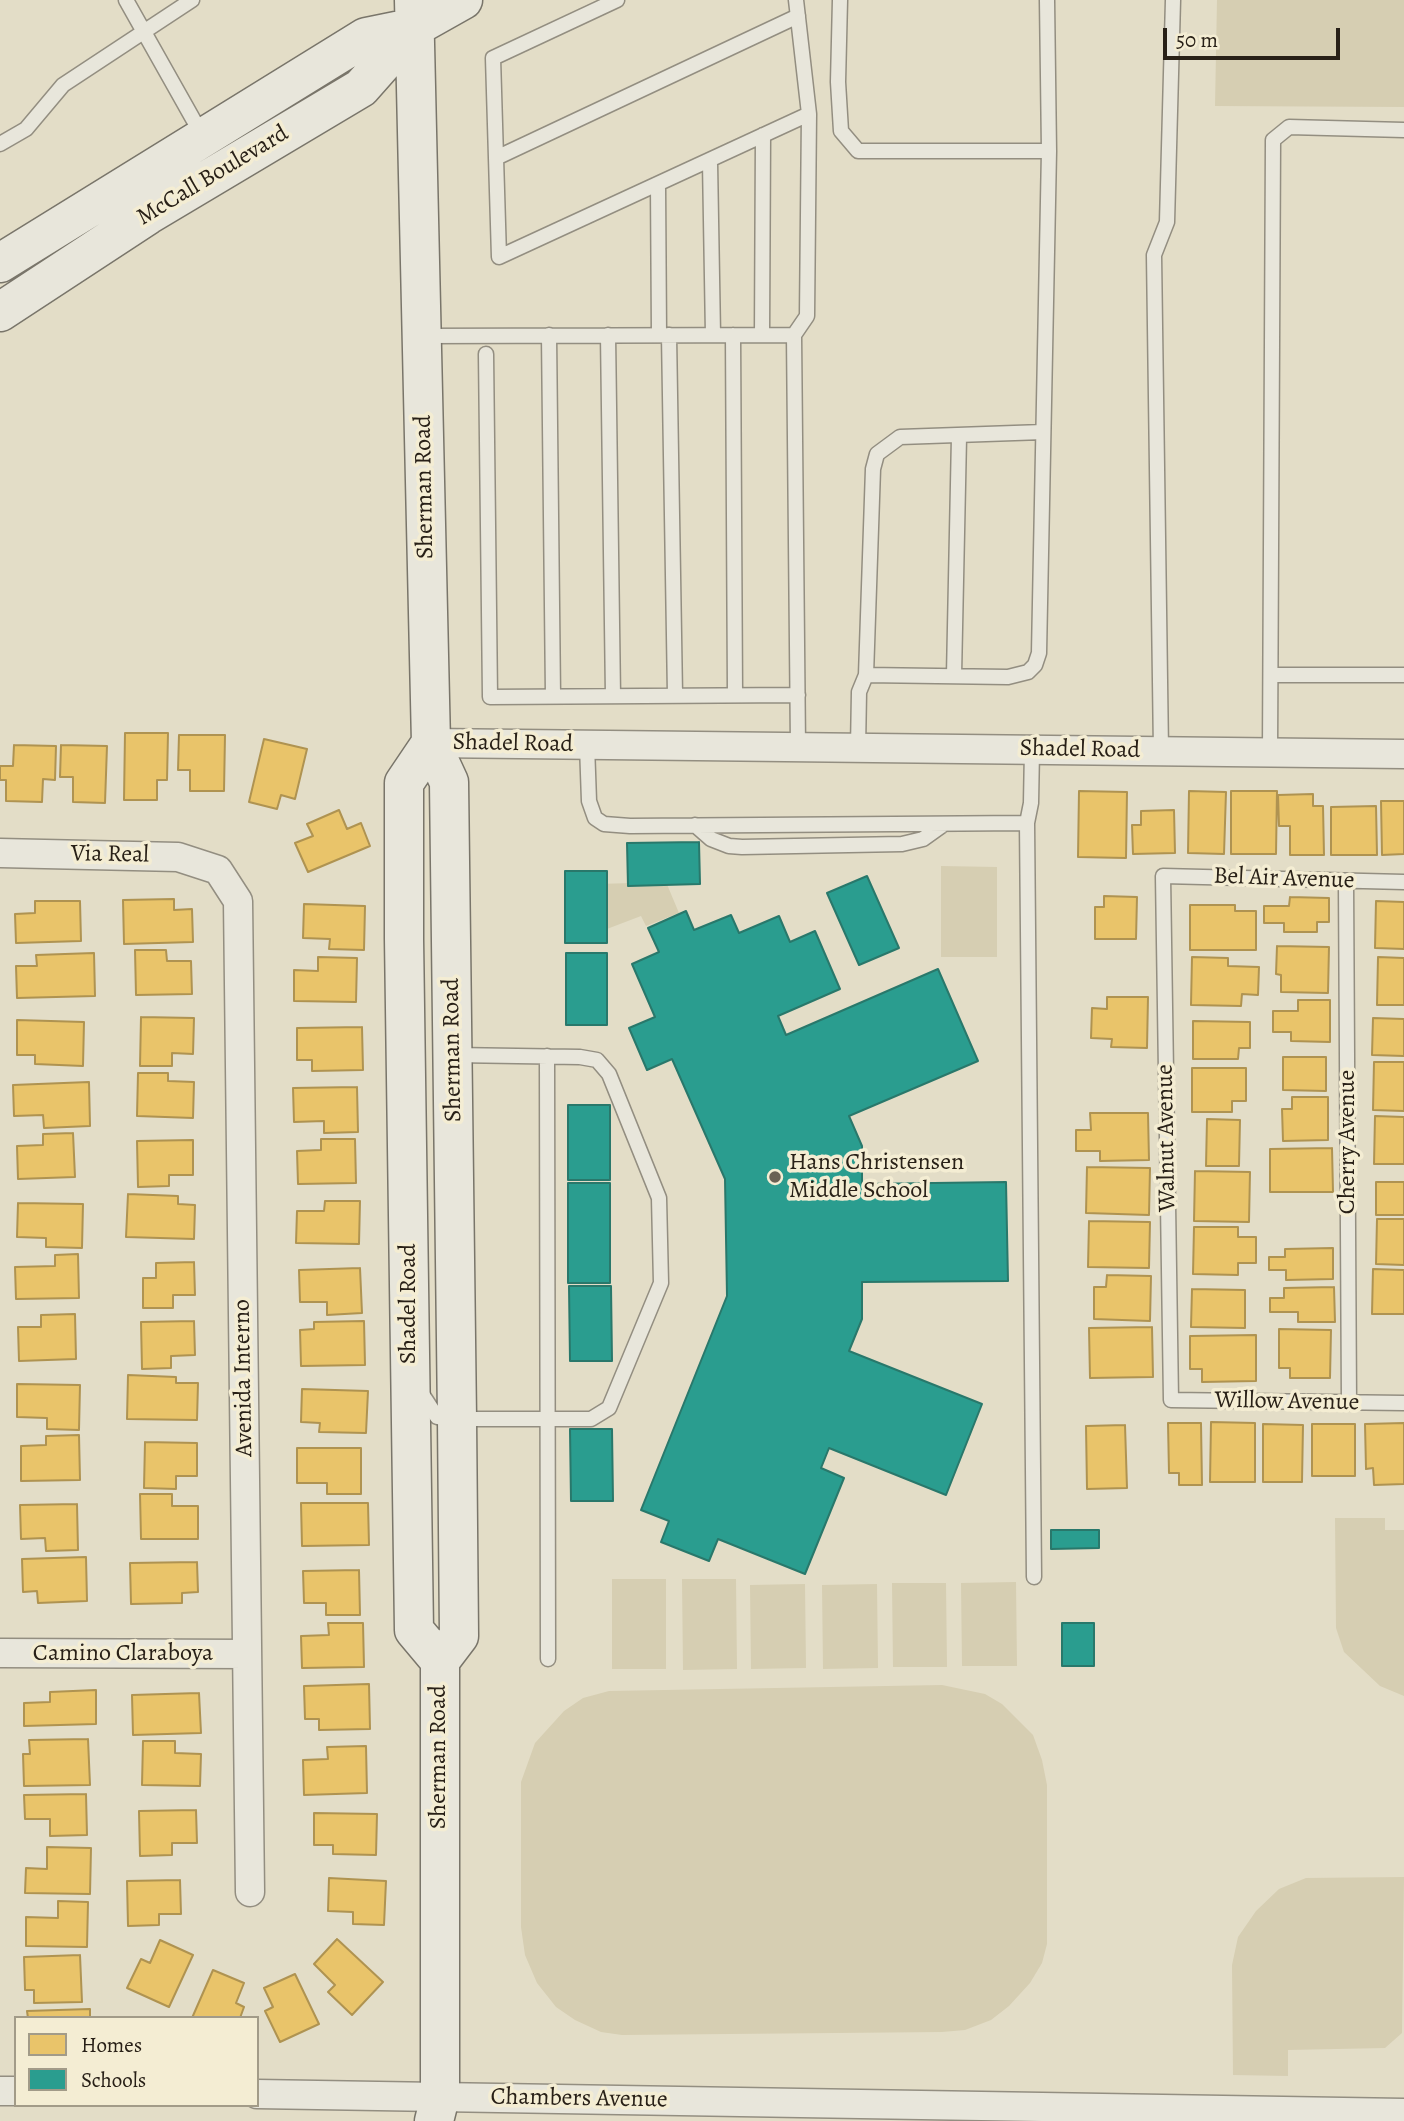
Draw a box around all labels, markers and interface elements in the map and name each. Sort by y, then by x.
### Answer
scale bar [1166,14,1343,58]
text: 50 m [1176,26,1218,54]
street label: McCall Boulevard [132,119,294,233]
street label: Sherman Road [409,415,441,559]
street label: Shadel Road [452,729,574,759]
street label: Shadel Road [1019,735,1141,765]
street label: Via Real [71,840,149,870]
street label: Bel Air Avenue [1213,862,1355,896]
street label: Sherman Road [437,978,469,1122]
street label: Walnut Avenue [1151,1064,1183,1212]
street label: Cherry Avenue [1334,1070,1362,1214]
place label: Hans Christensen Middle School [789,1149,964,1205]
marker: Hans Christensen Middle School [767,1169,783,1185]
street label: Shadel Road [395,1244,423,1364]
street label: Avenida Interno [228,1299,260,1457]
street label: Willow Avenue [1214,1386,1360,1418]
street label: Camino Claraboya [33,1640,213,1668]
street label: Sherman Road [425,1685,453,1829]
legend [14,2016,259,2107]
text: Homes [81,2031,142,2059]
text: Schools [81,2066,146,2094]
street label: Chambers Avenue [490,2083,668,2115]

